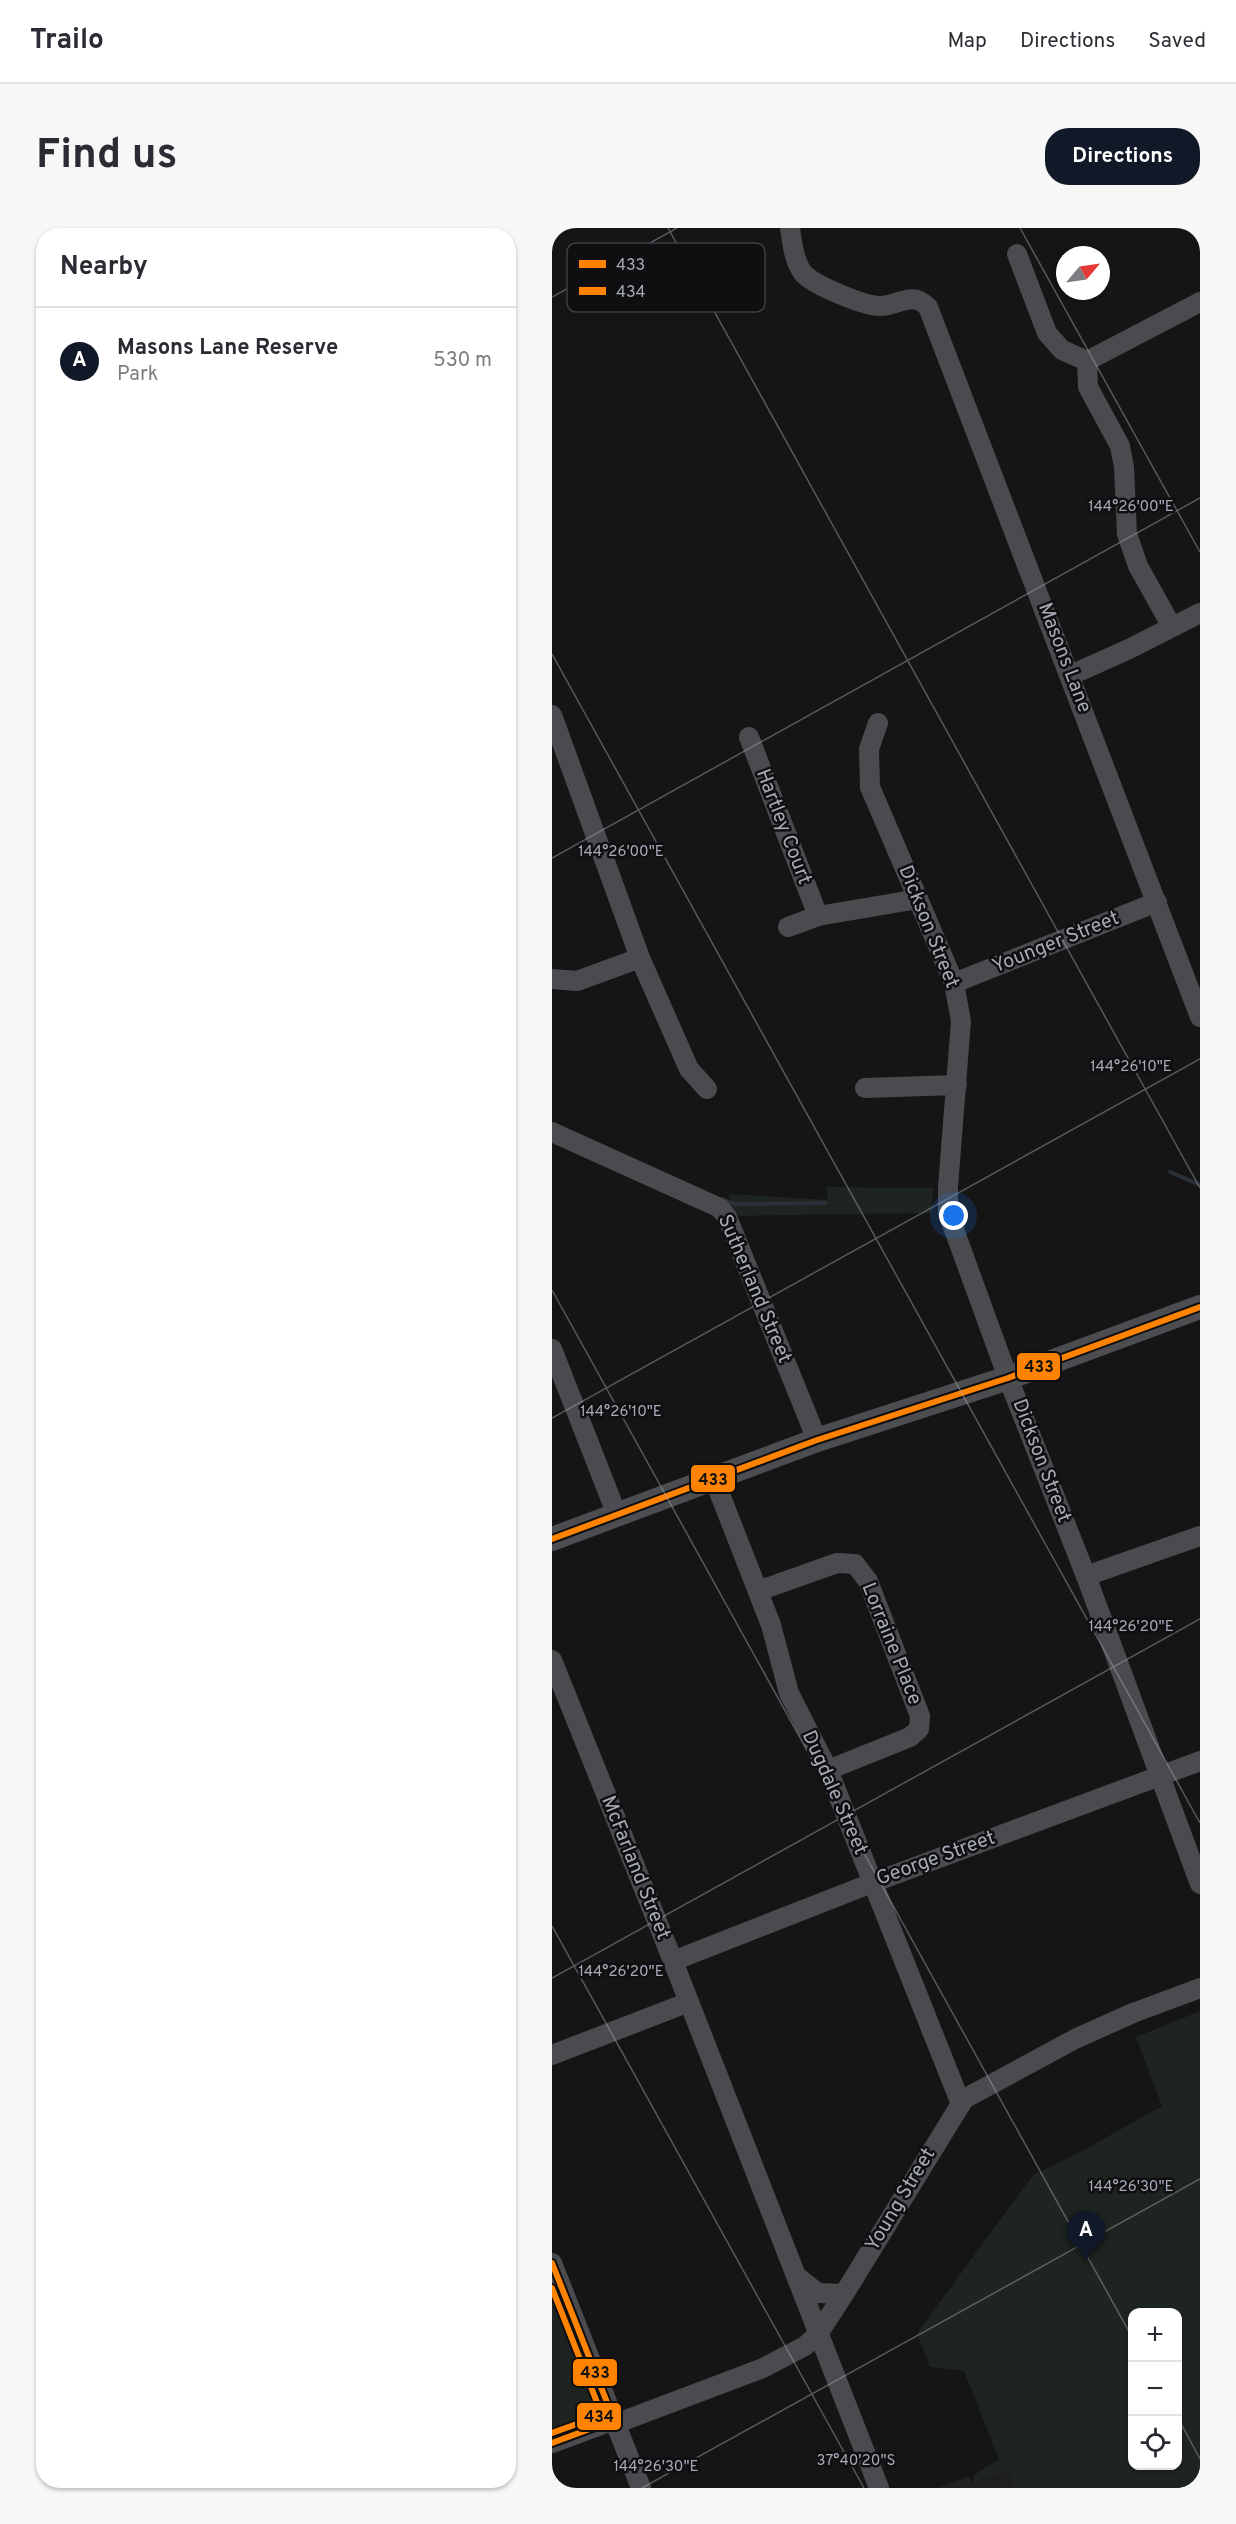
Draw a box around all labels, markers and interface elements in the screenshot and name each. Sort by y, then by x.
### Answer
text: Trailo [30,23,104,59]
text: Map [947,28,987,55]
text: Directions [1020,28,1115,55]
text: Saved [1148,28,1206,55]
button: Directions [1045,128,1200,185]
text: Find us [36,130,177,183]
legend [567,243,765,312]
north arrow [1056,246,1110,300]
text: Nearby [60,251,148,284]
text: 433 [616,256,645,276]
text: 434 [616,283,646,303]
text: Masons Lane Reserve [117,335,338,362]
text: A [72,348,87,374]
text: 530 m [433,348,492,374]
text: Park [117,362,158,388]
text: 144°26'00"E [1088,498,1174,517]
street label: Masons Lane [1031,599,1097,717]
street label: Hartley Court [749,766,817,888]
text: 144°26'00"E [578,843,664,862]
street label: Dickson Street [892,862,964,992]
street label: Younger Street [989,906,1123,980]
text: 144°26'10"E [1090,1058,1172,1077]
your location [939,1201,968,1230]
street label: Sutherland Street [711,1211,797,1367]
line badge: 433 [1016,1352,1061,1381]
text: 433 [1024,1358,1054,1378]
street label: Dickson Street [1006,1396,1076,1526]
text: 144°26'10"E [580,1403,662,1422]
line badge: 433 [690,1464,736,1493]
text: 433 [698,1471,728,1491]
street label: Lorraine Place [855,1579,927,1709]
text: 144°26'20"E [1088,1618,1174,1637]
street label: Dugdale Street [795,1727,873,1859]
street label: McFarland Street [594,1792,676,1944]
street label: George Street [873,1825,999,1893]
text: 144°26'20"E [578,1963,664,1982]
street label: Young Street [860,2144,942,2256]
text: 144°26'30"E [1089,2178,1173,2197]
pin: A [1066,2212,1106,2261]
map controls [1128,2308,1182,2470]
button: + [1128,2308,1182,2362]
line badge: 433 [572,2358,618,2387]
button: − [1128,2362,1182,2416]
text: 433 [580,2364,610,2384]
line badge: 434 [576,2402,622,2431]
text: 434 [584,2408,614,2428]
button: locate [1128,2416,1182,2470]
text: 37°40'20"S [817,2452,895,2471]
text: 144°26'30"E [614,2458,698,2477]

